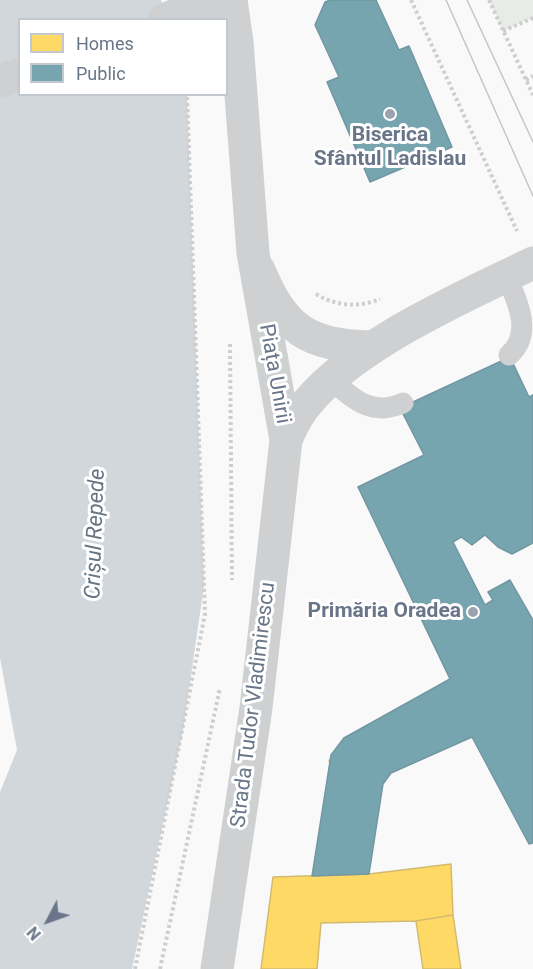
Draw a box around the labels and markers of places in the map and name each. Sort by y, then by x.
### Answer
marker: Biserica Sfântul Ladislau [383,107,397,121]
place label: Biserica Sfântul Ladislau [314,123,466,173]
place label: Primăria Oradea [308,599,461,625]
marker: Primăria Oradea [466,605,480,619]

